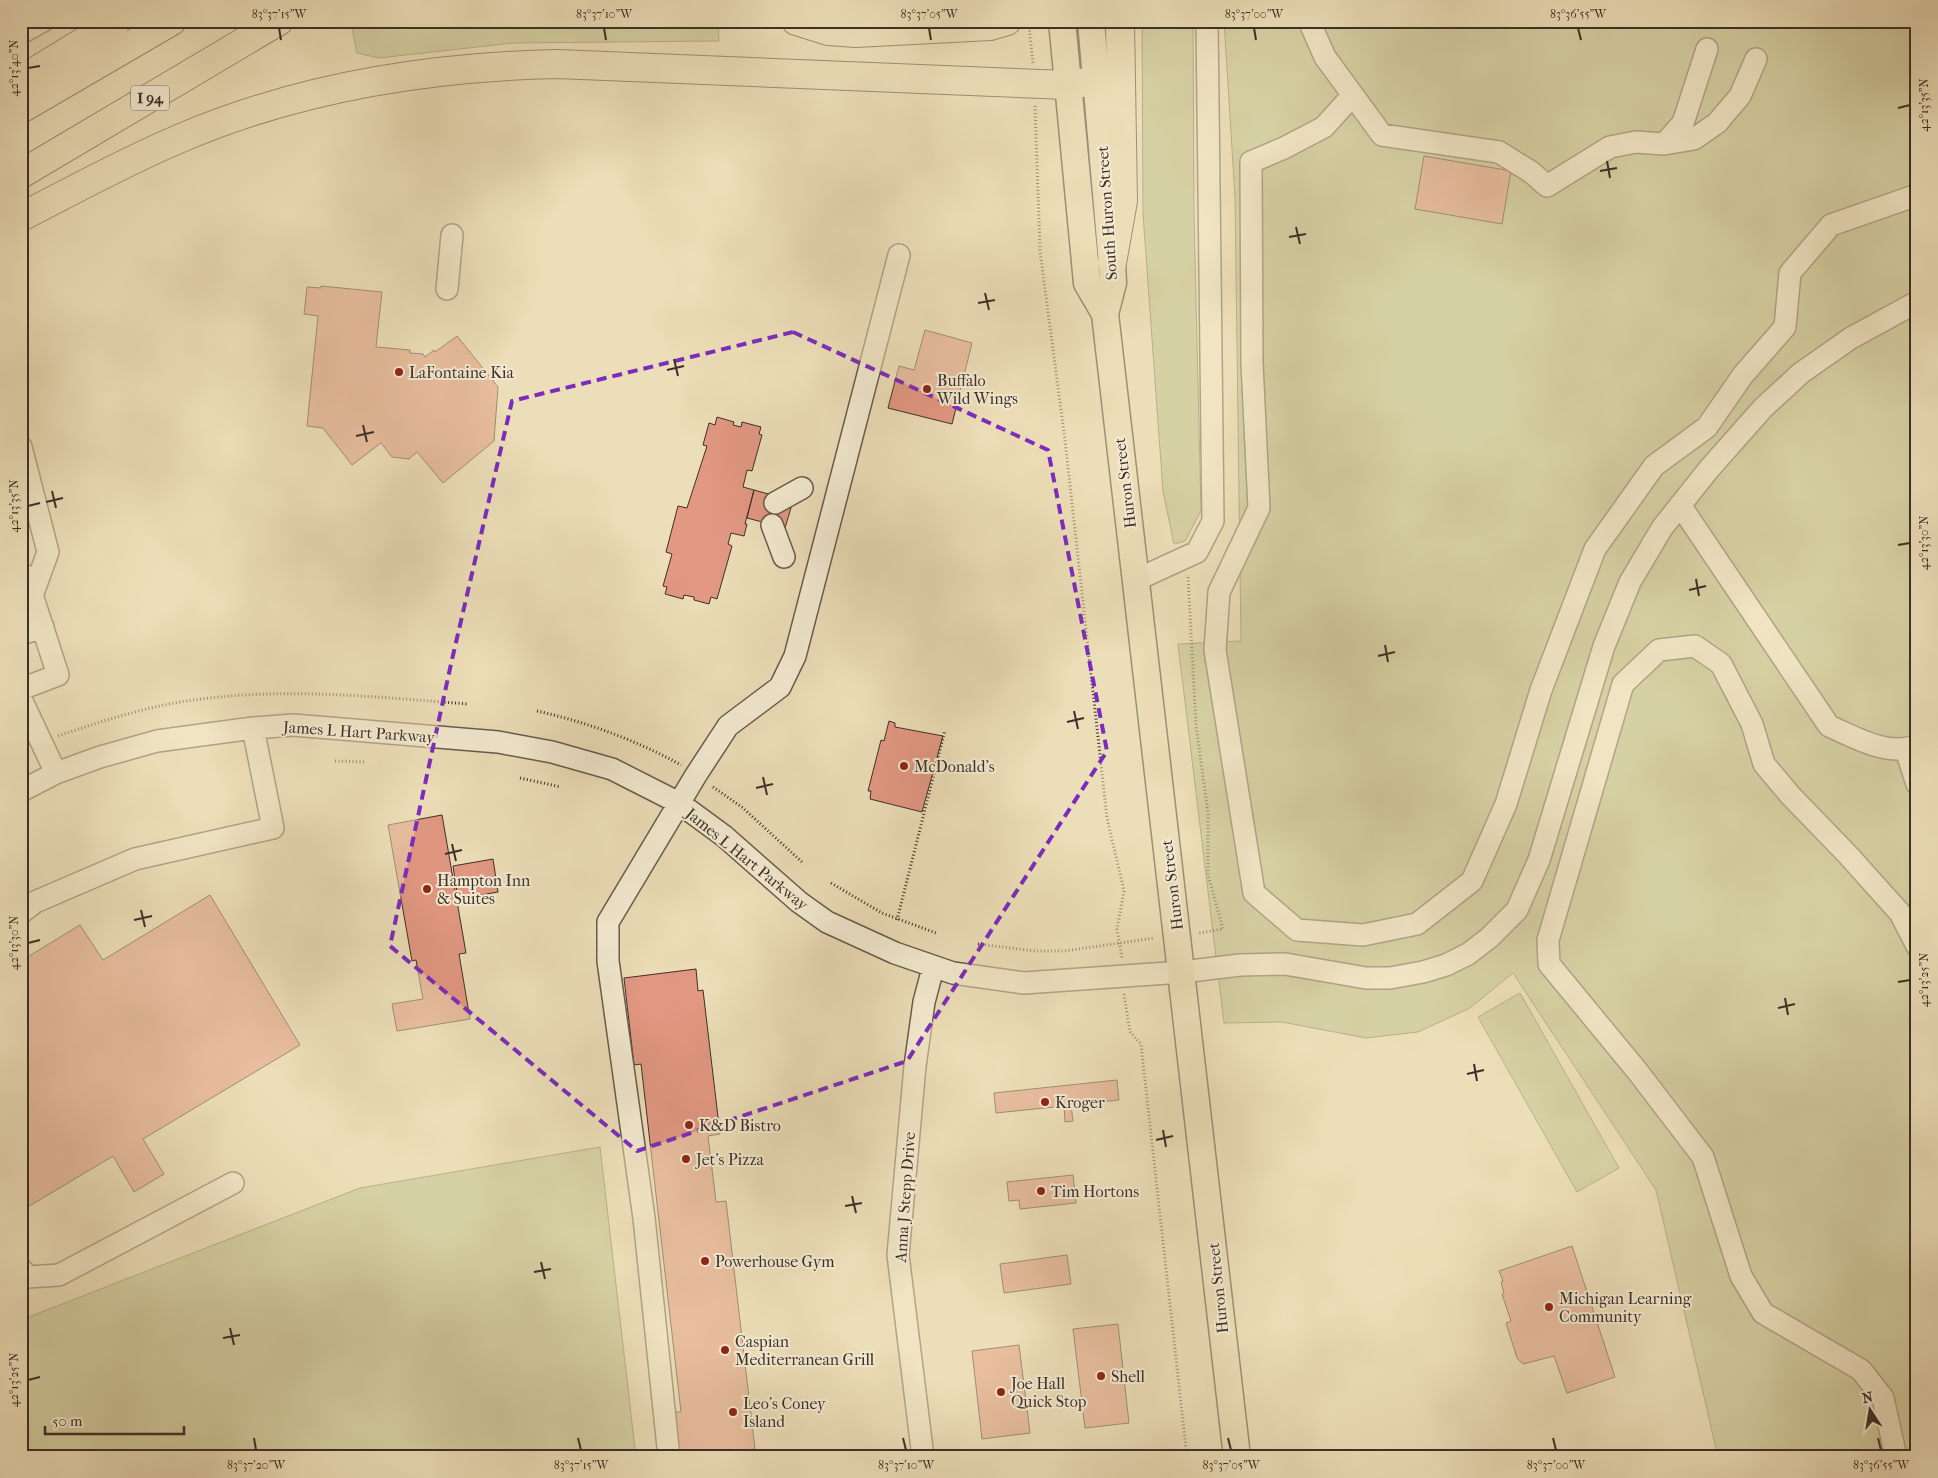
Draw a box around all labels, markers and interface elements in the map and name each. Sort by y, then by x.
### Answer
text: 83°37'15"W [252,7,307,21]
text: 83°37'10"W [576,7,633,21]
text: 83°37'05"W [901,7,959,21]
text: 83°37'00"W [1225,7,1284,21]
text: 83°36'55"W [1550,7,1607,21]
text: 42°13'40"N [7,40,21,96]
text: 42°13'35"N [1917,78,1931,132]
road number: I 94 [131,86,169,110]
street label: South Huron Street [1093,145,1121,281]
place label: LaFontaine Kia [409,363,515,382]
marker: LaFontaine Kia [393,366,405,378]
place label: Buffalo Wild Wings [936,371,1018,408]
marker: Buffalo Wild Wings [921,383,933,395]
street label: Huron Street [1110,436,1140,529]
text: 42°13'35"N [7,479,21,533]
text: 42°13'30"N [1917,516,1931,570]
street label: James L Hart Parkway [281,717,436,747]
place label: McDonald's [914,757,995,776]
marker: McDonald's [898,760,910,772]
street label: James L Hart Parkway [680,803,812,914]
street label: Huron Street [1157,838,1187,931]
place label: Hampton Inn & Suites [437,871,531,908]
marker: Hampton Inn & Suites [421,883,433,895]
text: 42°13'30"N [7,916,21,970]
text: 42°13'25"N [1917,953,1931,1007]
place label: Kroger [1055,1093,1105,1112]
marker: Kroger [1039,1096,1051,1108]
place label: K&D Bistro [699,1116,781,1135]
marker: K&D Bistro [683,1119,695,1131]
street label: Anna J Stepp Drive [891,1131,919,1264]
place label: Jet's Pizza [694,1150,764,1169]
marker: Jet's Pizza [680,1153,692,1165]
place label: Tim Hortons [1051,1182,1139,1201]
marker: Tim Hortons [1035,1185,1047,1197]
street label: Huron Street [1204,1241,1232,1334]
place label: Powerhouse Gym [715,1252,835,1271]
marker: Powerhouse Gym [699,1255,711,1267]
place label: Michigan Learning Community [1559,1289,1692,1326]
marker: Michigan Learning Community [1543,1301,1555,1313]
place label: Caspian Mediterranean Grill [735,1332,875,1369]
marker: Caspian Mediterranean Grill [719,1344,731,1356]
text: 42°13'25"N [7,1353,21,1407]
place label: Shell [1111,1367,1145,1386]
marker: Shell [1095,1370,1107,1382]
place label: Joe Hall Quick Stop [1009,1374,1087,1411]
marker: Joe Hall Quick Stop [995,1386,1007,1398]
north arrow [1846,1386,1896,1436]
text: N [1860,1388,1875,1407]
place label: Leo's Coney Island [743,1394,826,1431]
scale bar [45,1403,184,1435]
marker: Leo's Coney Island [727,1406,739,1418]
text: 50 m [52,1412,83,1430]
text: 83°37'20"W [227,1458,286,1472]
text: 83°37'15"W [554,1458,609,1472]
text: 83°37'10"W [878,1458,935,1472]
text: 83°37'05"W [1203,1458,1261,1472]
text: 83°37'00"W [1527,1458,1586,1472]
text: 83°36'55"W [1853,1458,1910,1472]

